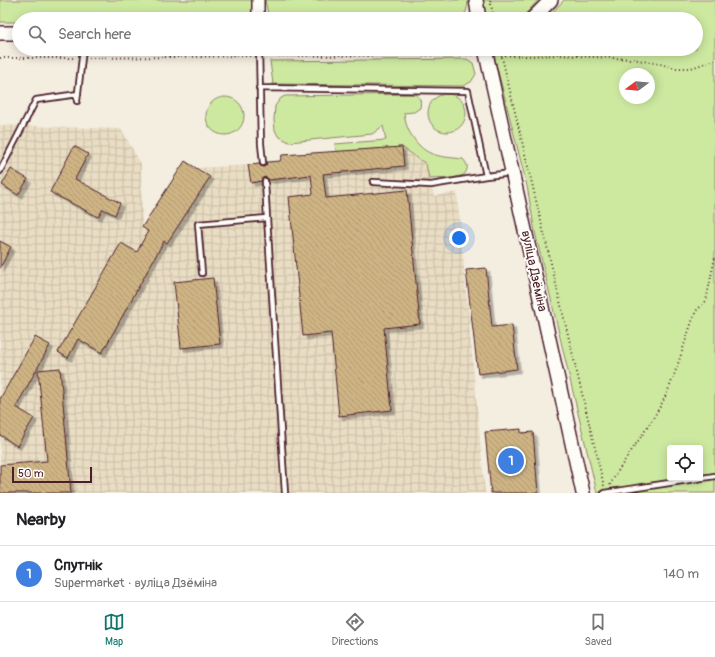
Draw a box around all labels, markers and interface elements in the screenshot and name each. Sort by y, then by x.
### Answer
search box [12,12,703,56]
icon: search [26,23,48,45]
text: Search here [58,25,131,44]
north arrow [619,68,655,104]
your location [449,228,469,248]
street label: вуліца Дзёміна [518,229,550,313]
map controls [667,445,703,481]
button: locate [667,445,703,481]
pin: 1 [498,446,524,476]
scale bar [12,465,92,484]
text: 50 m [18,467,44,480]
text: Nearby [16,509,65,530]
text: Спутнік [54,556,103,575]
text: 1 [26,566,32,582]
text: 140 m [663,566,699,582]
text: Supermarket · вуліца Дзёміна [54,575,217,591]
tab: Map [103,611,125,648]
tab: Directions [331,611,378,648]
tab: Saved [585,611,612,648]

